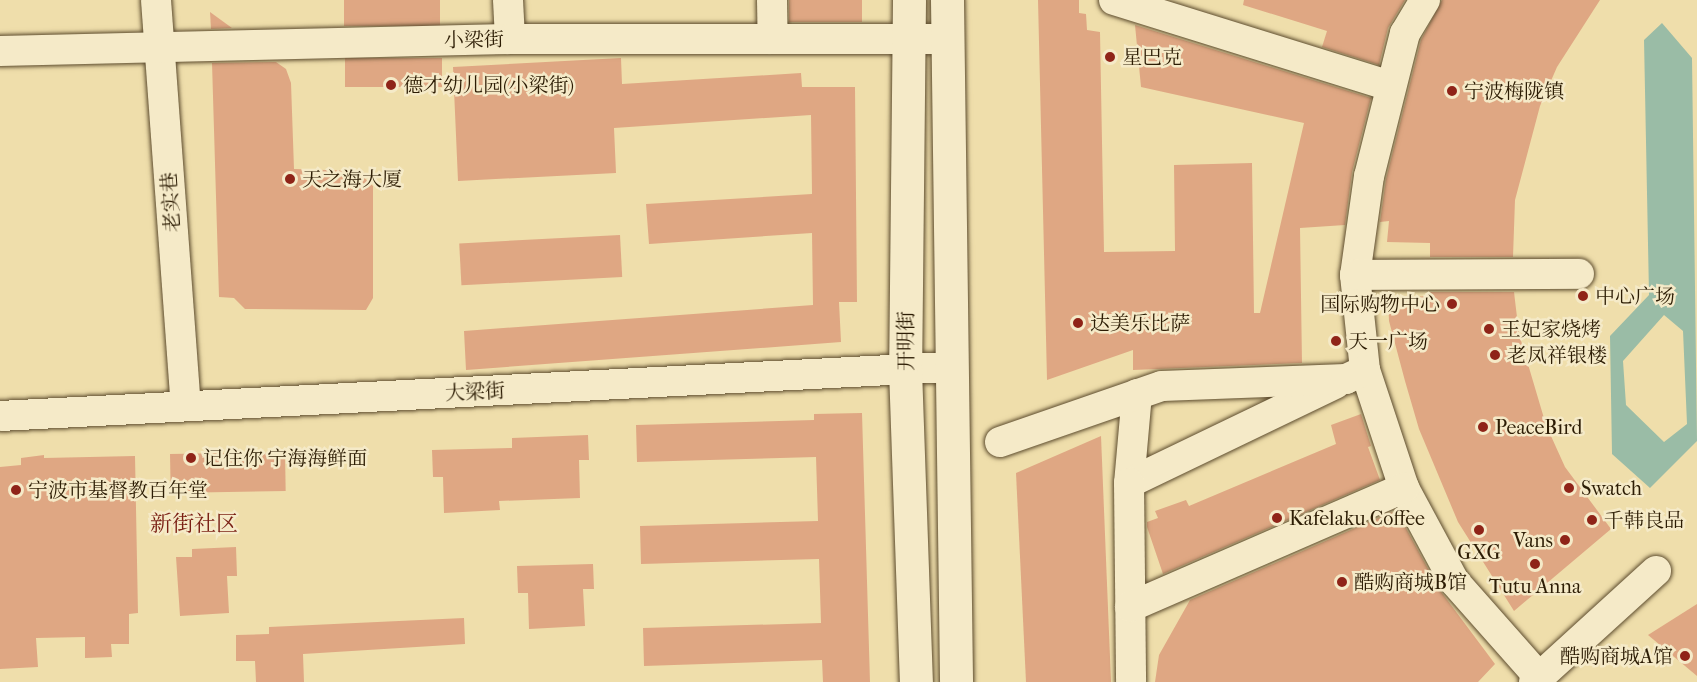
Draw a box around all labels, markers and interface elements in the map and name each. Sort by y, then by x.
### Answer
street label: 小梁街 [444,27,504,53]
place label: 星巴克 [1122,45,1182,69]
marker: 星巴克 [1103,50,1117,64]
place label: 德才幼儿园(小梁街) [403,73,574,97]
marker: 德才幼儿园(小梁街) [384,78,398,92]
place label: 宁波梅陇镇 [1464,79,1564,103]
marker: 宁波梅陇镇 [1445,84,1459,98]
place label: 天之海大厦 [302,167,402,191]
street label: 老实巷 [157,171,185,233]
marker: 天之海大厦 [283,172,297,186]
place label: 中心广场 [1595,284,1675,308]
marker: 中心广场 [1576,289,1590,303]
place label: 国际购物中心 [1320,292,1440,316]
marker: 国际购物中心 [1445,297,1459,311]
street label: 开明街 [894,311,918,371]
place label: 达美乐比萨 [1090,311,1190,335]
marker: 达美乐比萨 [1071,316,1085,330]
place label: 王妃家烧烤 [1501,317,1601,341]
marker: 王妃家烧烤 [1482,322,1496,336]
place label: 天一广场 [1348,329,1428,353]
marker: 天一广场 [1329,334,1343,348]
place label: 老凤祥银楼 [1507,343,1607,367]
marker: 老凤祥银楼 [1488,348,1502,362]
street label: 大梁街 [444,378,506,406]
place label: PeaceBird [1495,415,1582,439]
marker: PeaceBird [1476,420,1490,434]
place label: 记住你 宁海海鲜面 [203,446,367,470]
marker: 记住你 宁海海鲜面 [184,451,198,465]
place label: Swatch [1581,476,1642,500]
place label: 宁波市基督教百年堂 [28,478,208,502]
marker: Swatch [1562,481,1576,495]
marker: 宁波市基督教百年堂 [9,483,23,497]
place label: Kafelaku Coffee [1289,506,1425,530]
place label: 千韩良品 [1604,508,1684,532]
marker: Kafelaku Coffee [1270,511,1284,525]
district label: 新街社区 [150,512,238,538]
marker: 千韩良品 [1585,513,1599,527]
marker: GXG [1472,523,1486,537]
place label: Vans [1513,528,1553,552]
marker: Vans [1558,533,1572,547]
place label: GXG [1457,540,1501,564]
marker: Tutu Anna [1528,557,1542,571]
place label: 酷购商城B馆 [1354,570,1467,594]
place label: Tutu Anna [1489,574,1581,598]
marker: 酷购商城B馆 [1335,575,1349,589]
place label: 酷购商城A馆 [1560,644,1673,668]
marker: 酷购商城A馆 [1678,649,1692,663]

